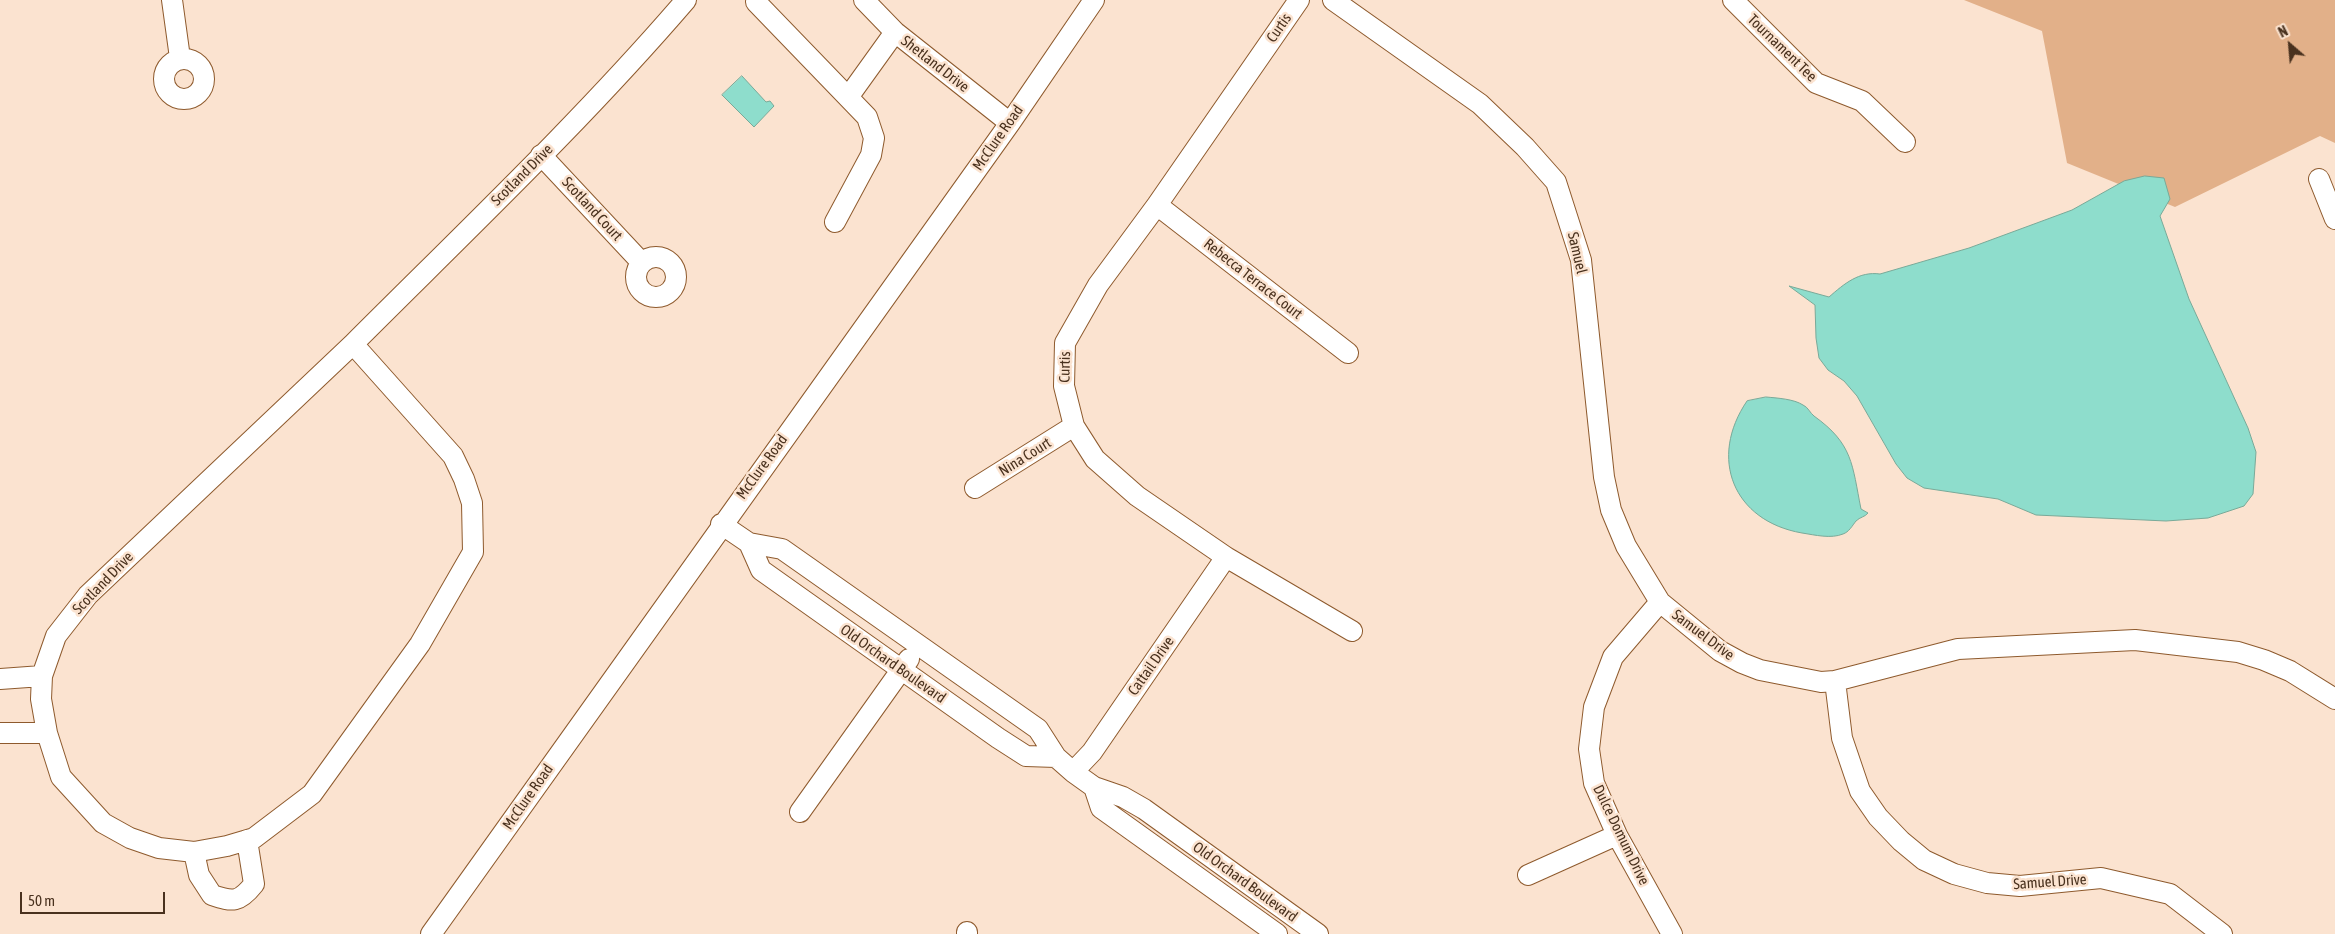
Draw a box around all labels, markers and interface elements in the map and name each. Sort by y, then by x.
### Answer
street label: Curtis [1263,10,1295,46]
street label: Tournament Tee [1744,11,1820,85]
north arrow [2265,20,2315,70]
text: N [2276,23,2290,41]
street label: Shetland Drive [897,32,973,96]
street label: McClure Road [969,102,1027,174]
street label: Scotland Drive [487,140,557,210]
street label: Scotland Court [558,174,626,244]
street label: Samuel [1563,230,1591,276]
street label: Rebecca Terrace Court [1200,235,1306,323]
street label: Curtis [1056,351,1074,383]
street label: McClure Road [733,431,791,503]
street label: Nina Court [996,434,1054,480]
street label: Scotland Drive [69,548,137,618]
street label: Samuel Drive [1668,606,1738,664]
street label: Old Orchard Boulevard [837,621,949,707]
street label: Cattail Drive [1124,633,1178,699]
street label: McClure Road [499,761,557,833]
street label: Dulce Domum Drive [1589,782,1653,888]
street label: Old Orchard Boulevard [1189,838,1301,926]
street label: Samuel Drive [2013,870,2087,894]
scale bar [22,882,168,914]
text: 50 m [28,892,55,909]

